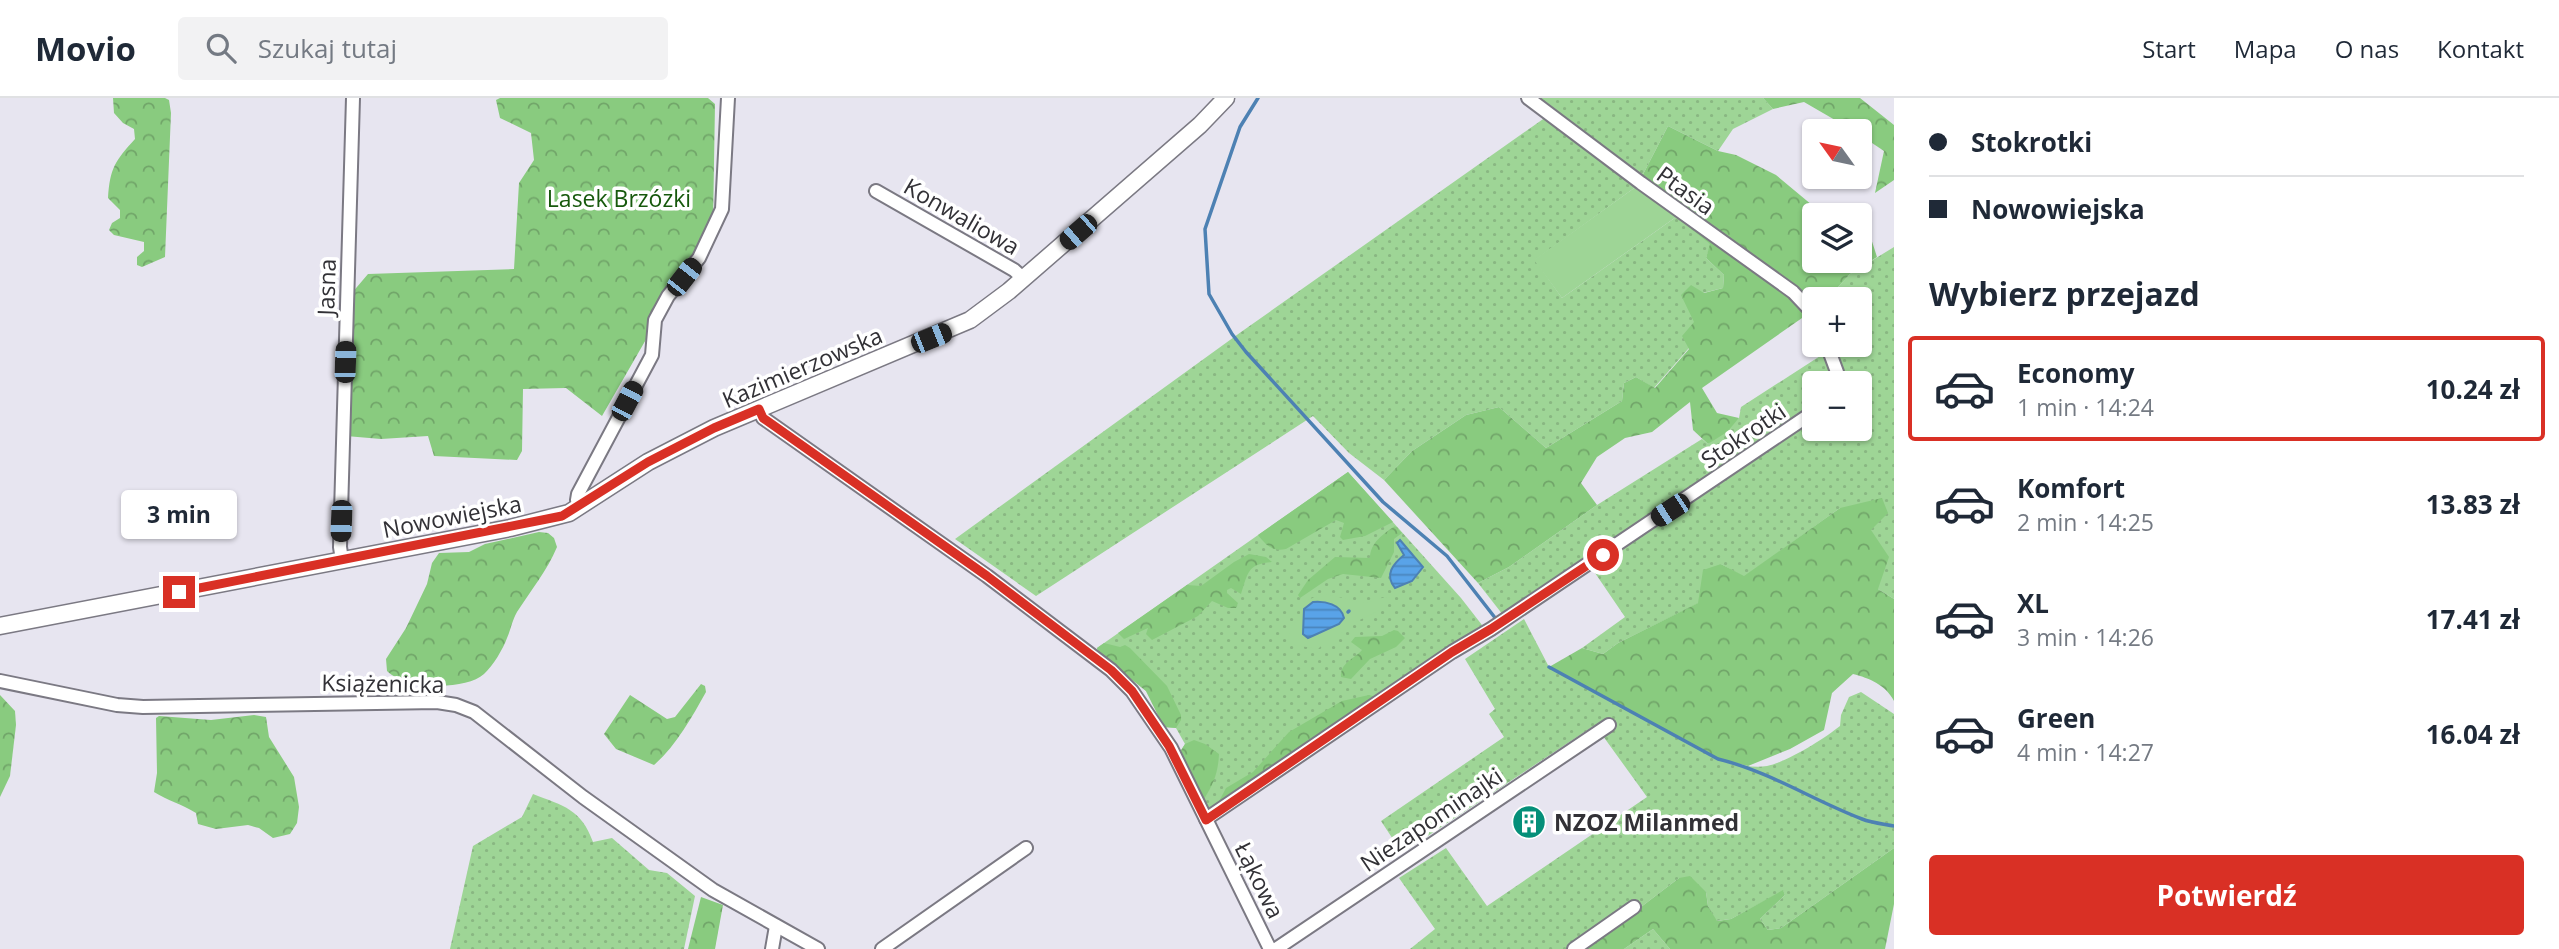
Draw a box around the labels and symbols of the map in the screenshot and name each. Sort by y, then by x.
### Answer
north arrow [1802,119,1872,189]
street label: Ptasia [1651,158,1721,222]
street label: Konwaliowa [898,170,1026,262]
park label: Lasek Brzózki [547,182,691,214]
car [1056,210,1101,254]
car [663,254,706,300]
street label: Jasna [309,258,343,318]
street label: Kazimierzowska [717,319,887,415]
car [908,320,955,356]
car [334,341,357,383]
car [608,378,647,424]
street label: Stokrotki [1694,395,1792,475]
street label: Nowowiejska [380,487,524,545]
callout: 3 min [121,490,237,540]
car [1647,490,1694,530]
car [330,500,353,542]
route start [1587,539,1619,571]
route end [163,576,195,608]
street label: Książenicka [321,666,445,700]
street label: Niezapominajki [1354,760,1508,878]
building icon: NZOZ Milanmed [1510,803,1548,841]
place label: NZOZ Milanmed [1554,806,1739,838]
street label: Łąkowa [1228,836,1292,924]

